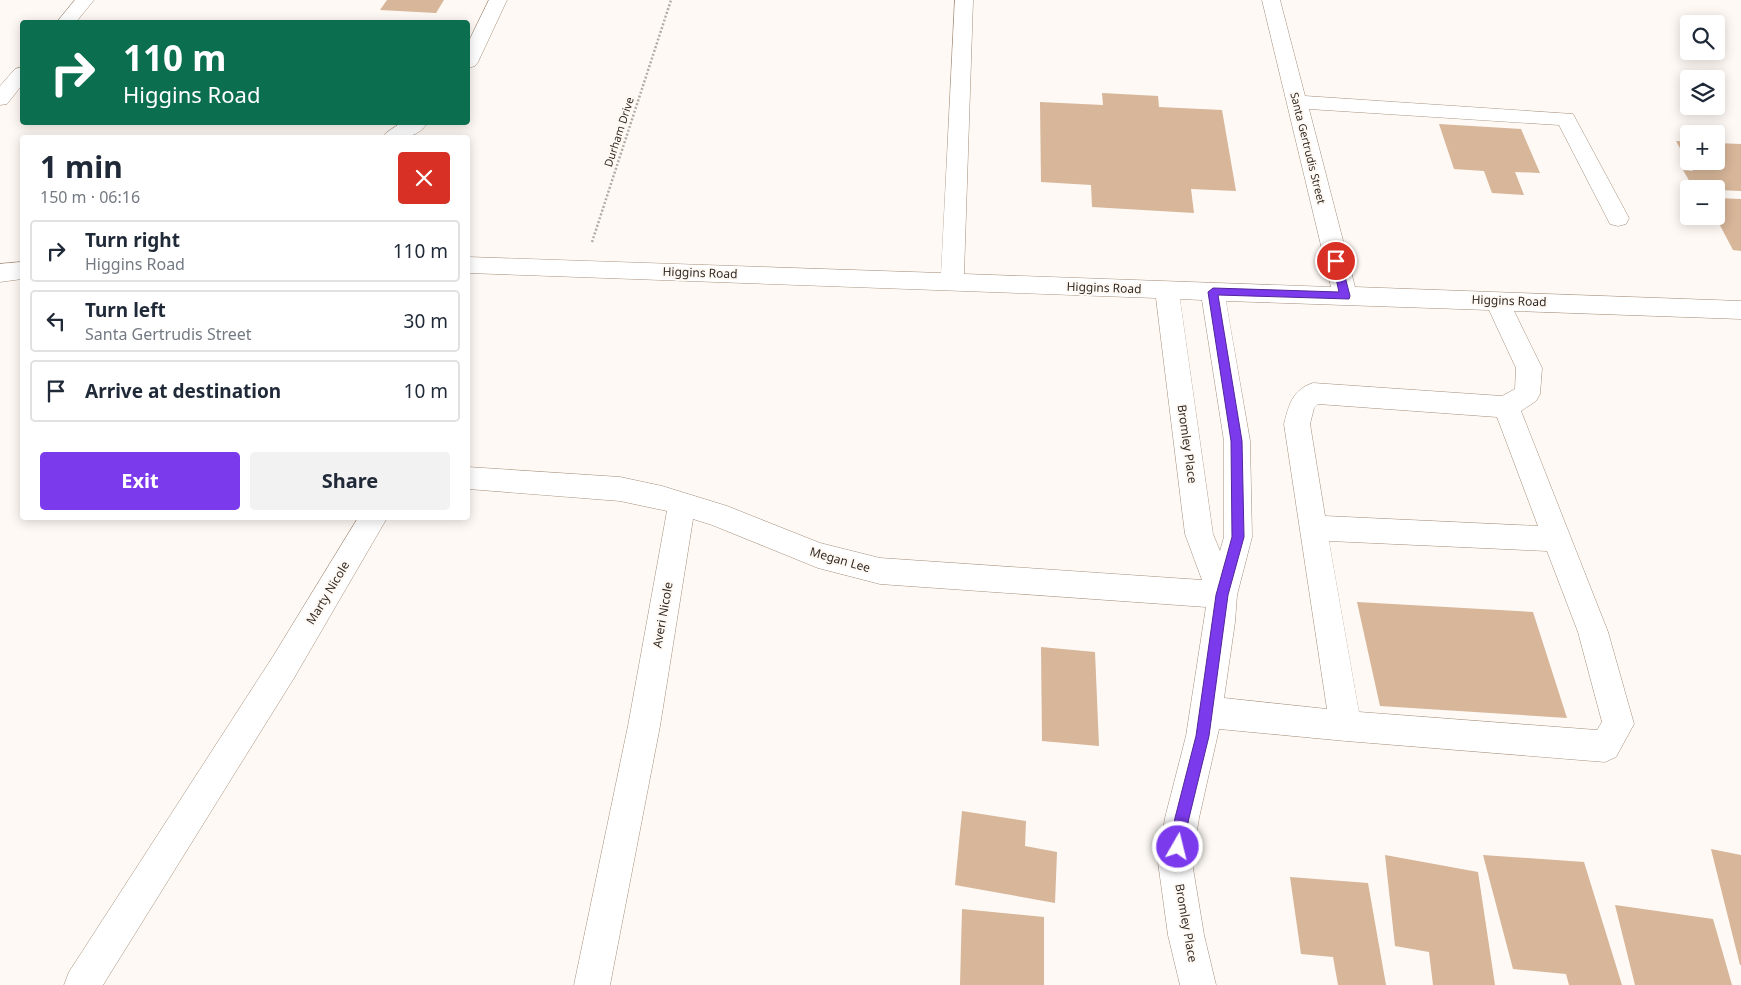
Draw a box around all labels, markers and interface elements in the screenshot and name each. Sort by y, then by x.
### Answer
map controls [1680,15,1725,225]
button: search [1680,15,1725,60]
text: 110 m [123,34,226,81]
icon: right [40,40,105,105]
button: layers [1680,70,1725,115]
text: Higgins Road [123,79,260,109]
street label: Santa Gertrudis Street [1287,91,1330,205]
street label: Durham Drive [600,95,637,169]
button: + [1680,125,1725,170]
text: 1 min [40,146,123,187]
button: close [398,152,450,204]
button: − [1680,180,1725,225]
text: 150 m · 06:16 [40,186,140,208]
text: Turn right [85,227,180,253]
icon: right [42,237,70,265]
text: 110 m [393,238,448,264]
pin [1315,240,1357,282]
icon: arrive [1322,247,1350,275]
text: Higgins Road [85,253,185,275]
street label: Higgins Road [662,263,738,282]
street label: Higgins Road [1066,278,1142,297]
street label: Higgins Road [1471,291,1547,310]
text: Turn left [85,297,166,323]
icon: left [42,307,70,335]
text: 30 m [404,308,448,334]
text: Santa Gertrudis Street [85,323,252,345]
icon: arrive [42,377,70,405]
text: Arrive at destination [85,378,281,404]
text: 10 m [404,378,448,404]
street label: Bromley Place [1174,403,1201,485]
button: Exit [40,452,240,510]
button: Share [250,452,450,510]
street label: Megan Lee [808,543,873,576]
street label: Marty Nicole [302,558,353,628]
street label: Averi Nicole [648,580,677,649]
position arrow [1151,820,1203,872]
street label: Bromley Place [1171,882,1202,964]

